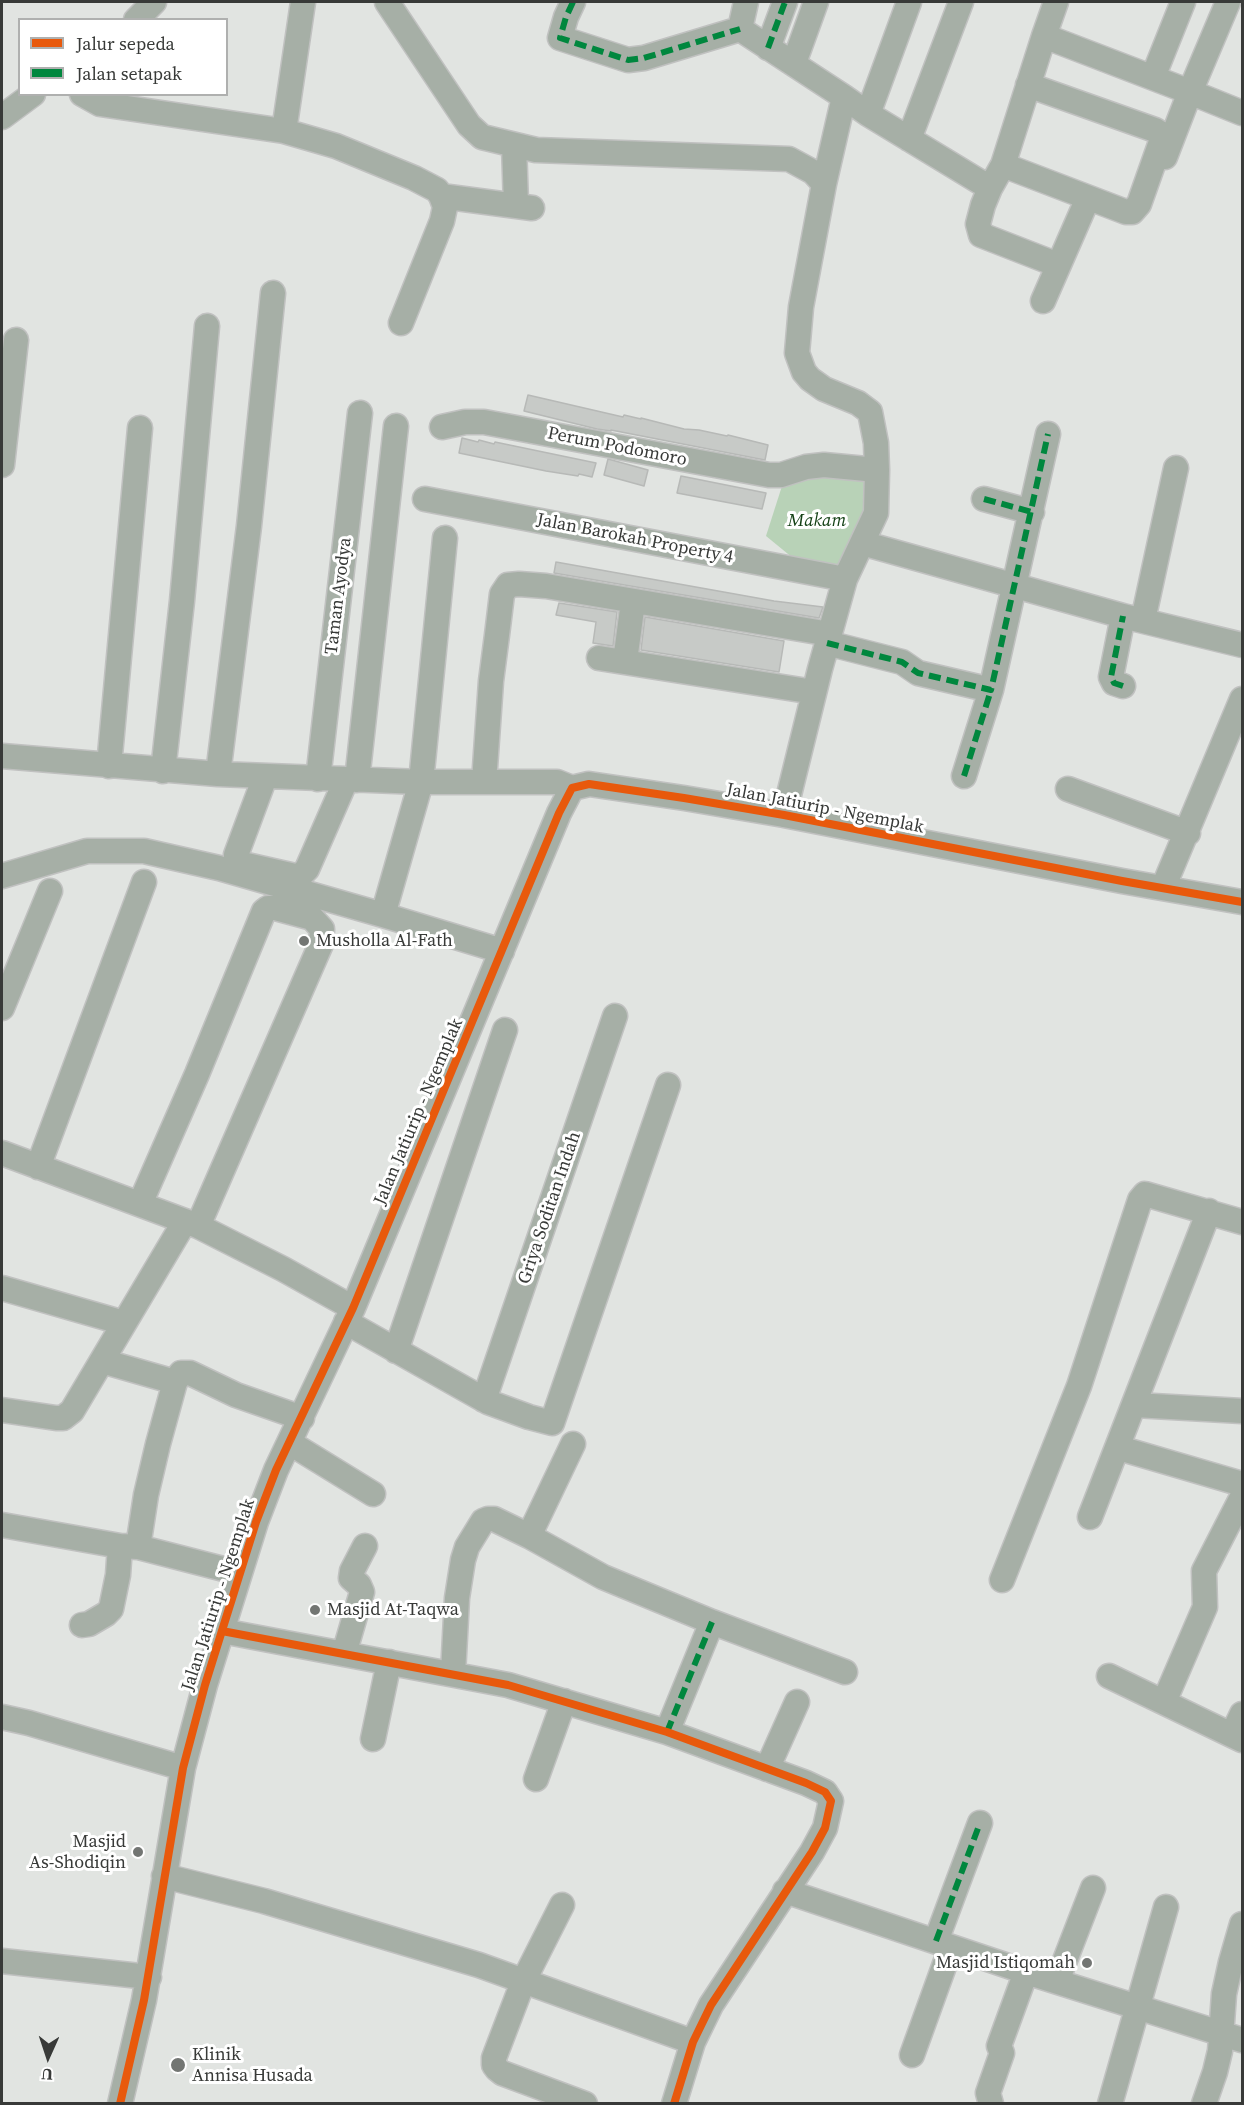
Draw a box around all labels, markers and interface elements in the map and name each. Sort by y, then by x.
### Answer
legend [18,18,228,96]
text: Jalur sepeda [76,31,175,56]
text: Jalan setapak [76,61,182,86]
street label: Perum Podomoro [545,423,689,471]
street label: Jalan Barokah Property 4 [535,509,735,569]
park label: Makam [788,510,846,532]
street label: Taman Ayodya [321,536,357,656]
street label: Jalan Jatiurip - Ngemplak [724,779,926,839]
place label: Musholla Al-Fath [316,930,453,952]
marker: Musholla Al-Fath [297,934,311,948]
street label: Jalan Jatiurip - Ngemplak [370,1015,468,1209]
street label: Griya Soditan Indah [514,1129,586,1287]
street label: Jalan Jatiurip - Ngemplak [178,1496,260,1694]
place label: Masjid At-Taqwa [327,1599,459,1621]
marker: Masjid At-Taqwa [308,1603,322,1617]
place label: Masjid As-Shodiqin [29,1831,126,1874]
marker: Masjid As-Shodiqin [131,1845,145,1859]
place label: Masjid Istiqomah [936,1952,1075,1974]
marker: Masjid Istiqomah [1080,1956,1094,1970]
north arrow [18,2027,78,2087]
place label: Klinik Annisa Husada [192,2044,313,2086]
marker: Klinik Annisa Husada [169,2056,187,2074]
text: U [41,2064,53,2086]

